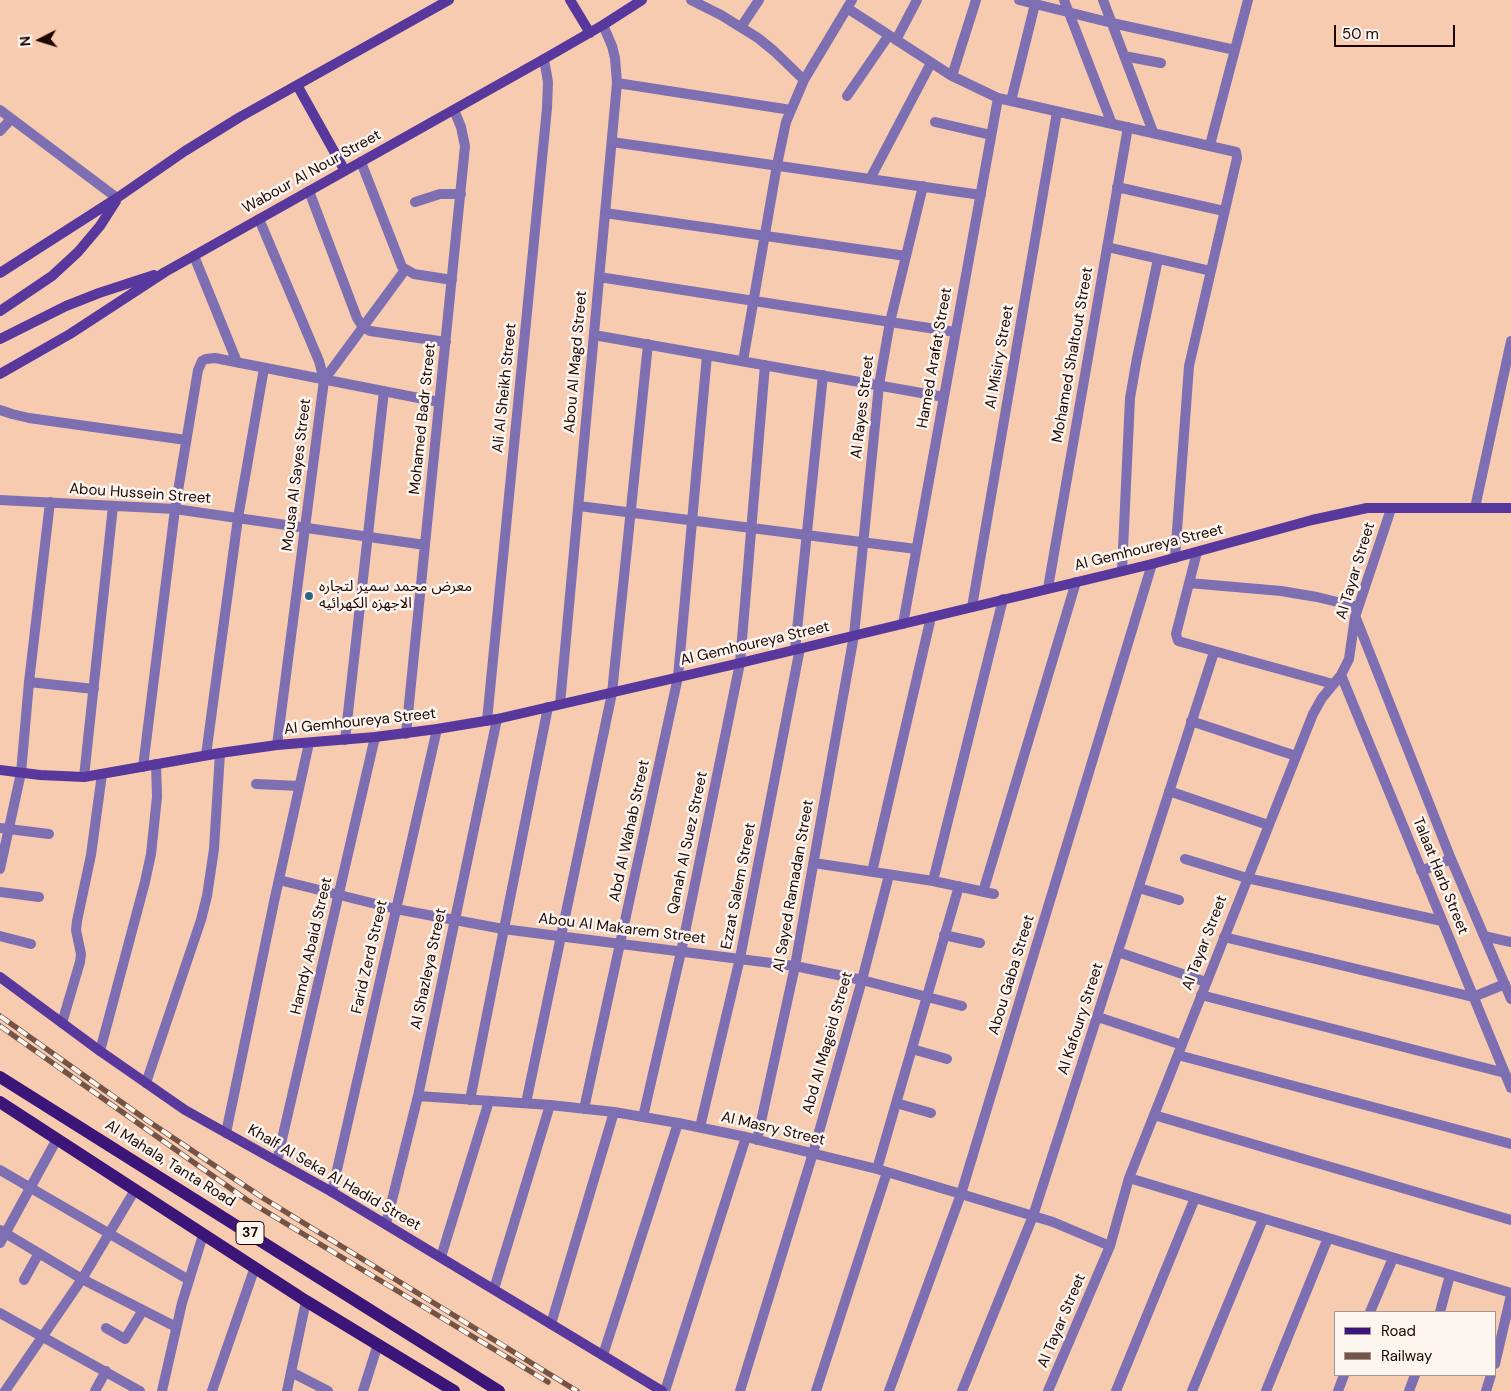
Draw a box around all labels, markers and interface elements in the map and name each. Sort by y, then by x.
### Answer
north arrow [15,15,65,65]
scale bar [1336,15,1457,47]
text: 50 m [1342,24,1379,44]
text: N [16,35,34,47]
street label: Wabour Al Nour Street [240,126,384,218]
street label: Mohamed Shaltout Street [1049,266,1097,444]
street label: Hamed Arafat Street [914,286,956,430]
street label: Abou Al Magd Street [561,290,591,434]
street label: Al Misiry Street [982,304,1018,410]
street label: Ali Al Sheikh Street [489,322,521,454]
street label: Mohamed Badr Street [406,342,440,496]
street label: Al Rayes Street [848,354,878,460]
street label: Mousa Al Sayes Street [279,398,315,552]
street label: Abou Hussein Street [69,480,211,508]
street label: Al Tayar Street [1333,520,1379,622]
street label: Al Gemhoureya Street [1073,521,1225,575]
place label: معرض محمد سمير لتجاره الاجهزه الكهرائيه [319,578,472,613]
marker: معرض محمد سمير لتجاره الاجهزه الكهرائيه [303,590,315,602]
street label: Al Gemhoureya Street [679,618,831,670]
street label: Al Gemhoureya Street [283,705,437,739]
street label: Abd Al Wahab Street [606,758,654,904]
street label: Qanah Al Suez Street [664,770,712,916]
street label: Al Sayed Ramadan Street [770,798,818,974]
street label: Talaat Harb Street [1408,815,1472,937]
street label: Ezzat Salem Street [718,821,760,951]
street label: Hamdy Abaid Street [287,876,337,1016]
street label: Al Tayar Street [1179,893,1231,993]
street label: Farid Zerd Street [348,898,392,1016]
street label: Al Shazleya Street [407,907,451,1031]
street label: Abou Al Makarem Street [537,910,707,948]
street label: Abou Gaba Street [985,913,1039,1037]
street label: Al Kafoury Street [1054,961,1108,1077]
street label: Abd Al Mageid Street [799,970,857,1116]
street label: Al Masry Street [719,1108,827,1150]
street label: Al Mahala, Tanta Road [102,1117,238,1211]
street label: Khalf Al Seka Al Hadid Street [244,1121,424,1235]
road number: 37 [236,1222,264,1244]
street label: Al Tayar Street [1034,1271,1090,1371]
legend [1334,1311,1496,1376]
text: Road [1381,1321,1416,1341]
text: Railway [1381,1346,1432,1366]

